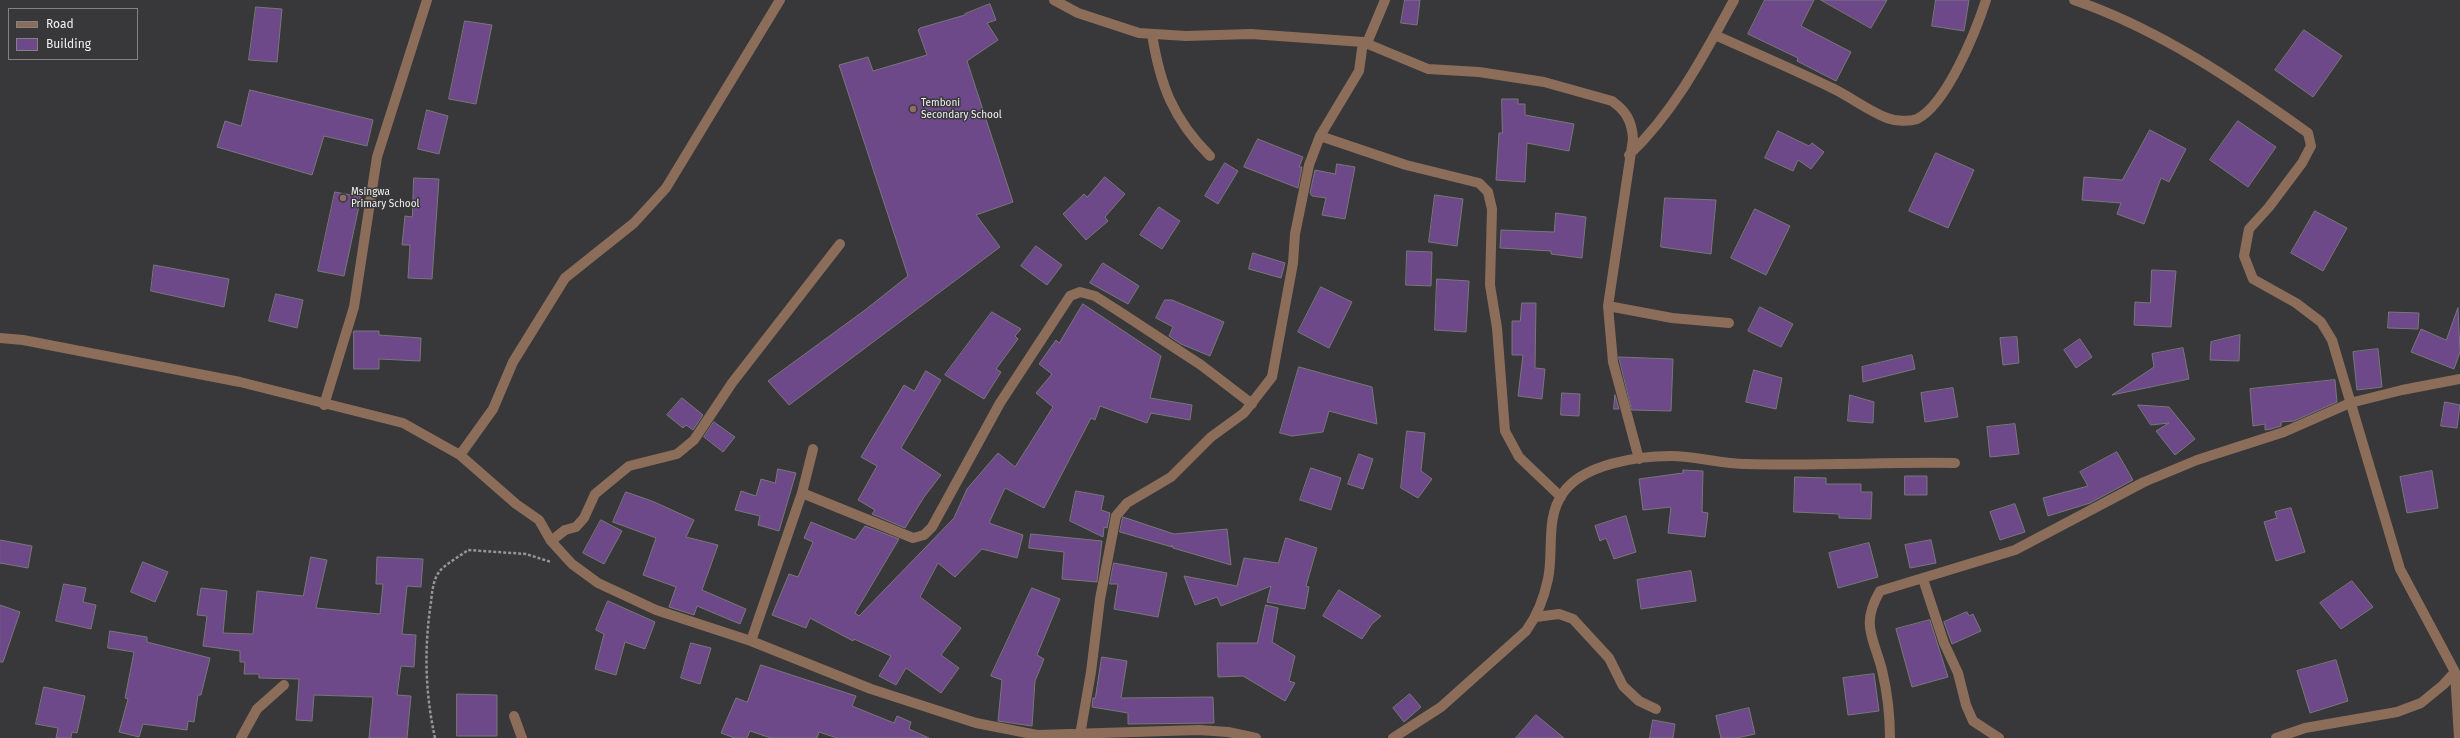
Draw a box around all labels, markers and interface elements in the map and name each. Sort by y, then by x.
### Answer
legend [8,8,138,60]
text: Road [46,17,74,31]
text: Building [46,37,91,51]
place label: Temboni Secondary School [921,97,1002,120]
marker: Temboni Secondary School [908,104,918,114]
place label: Msingwa Primary School [351,186,419,210]
marker: Msingwa Primary School [338,193,348,203]

